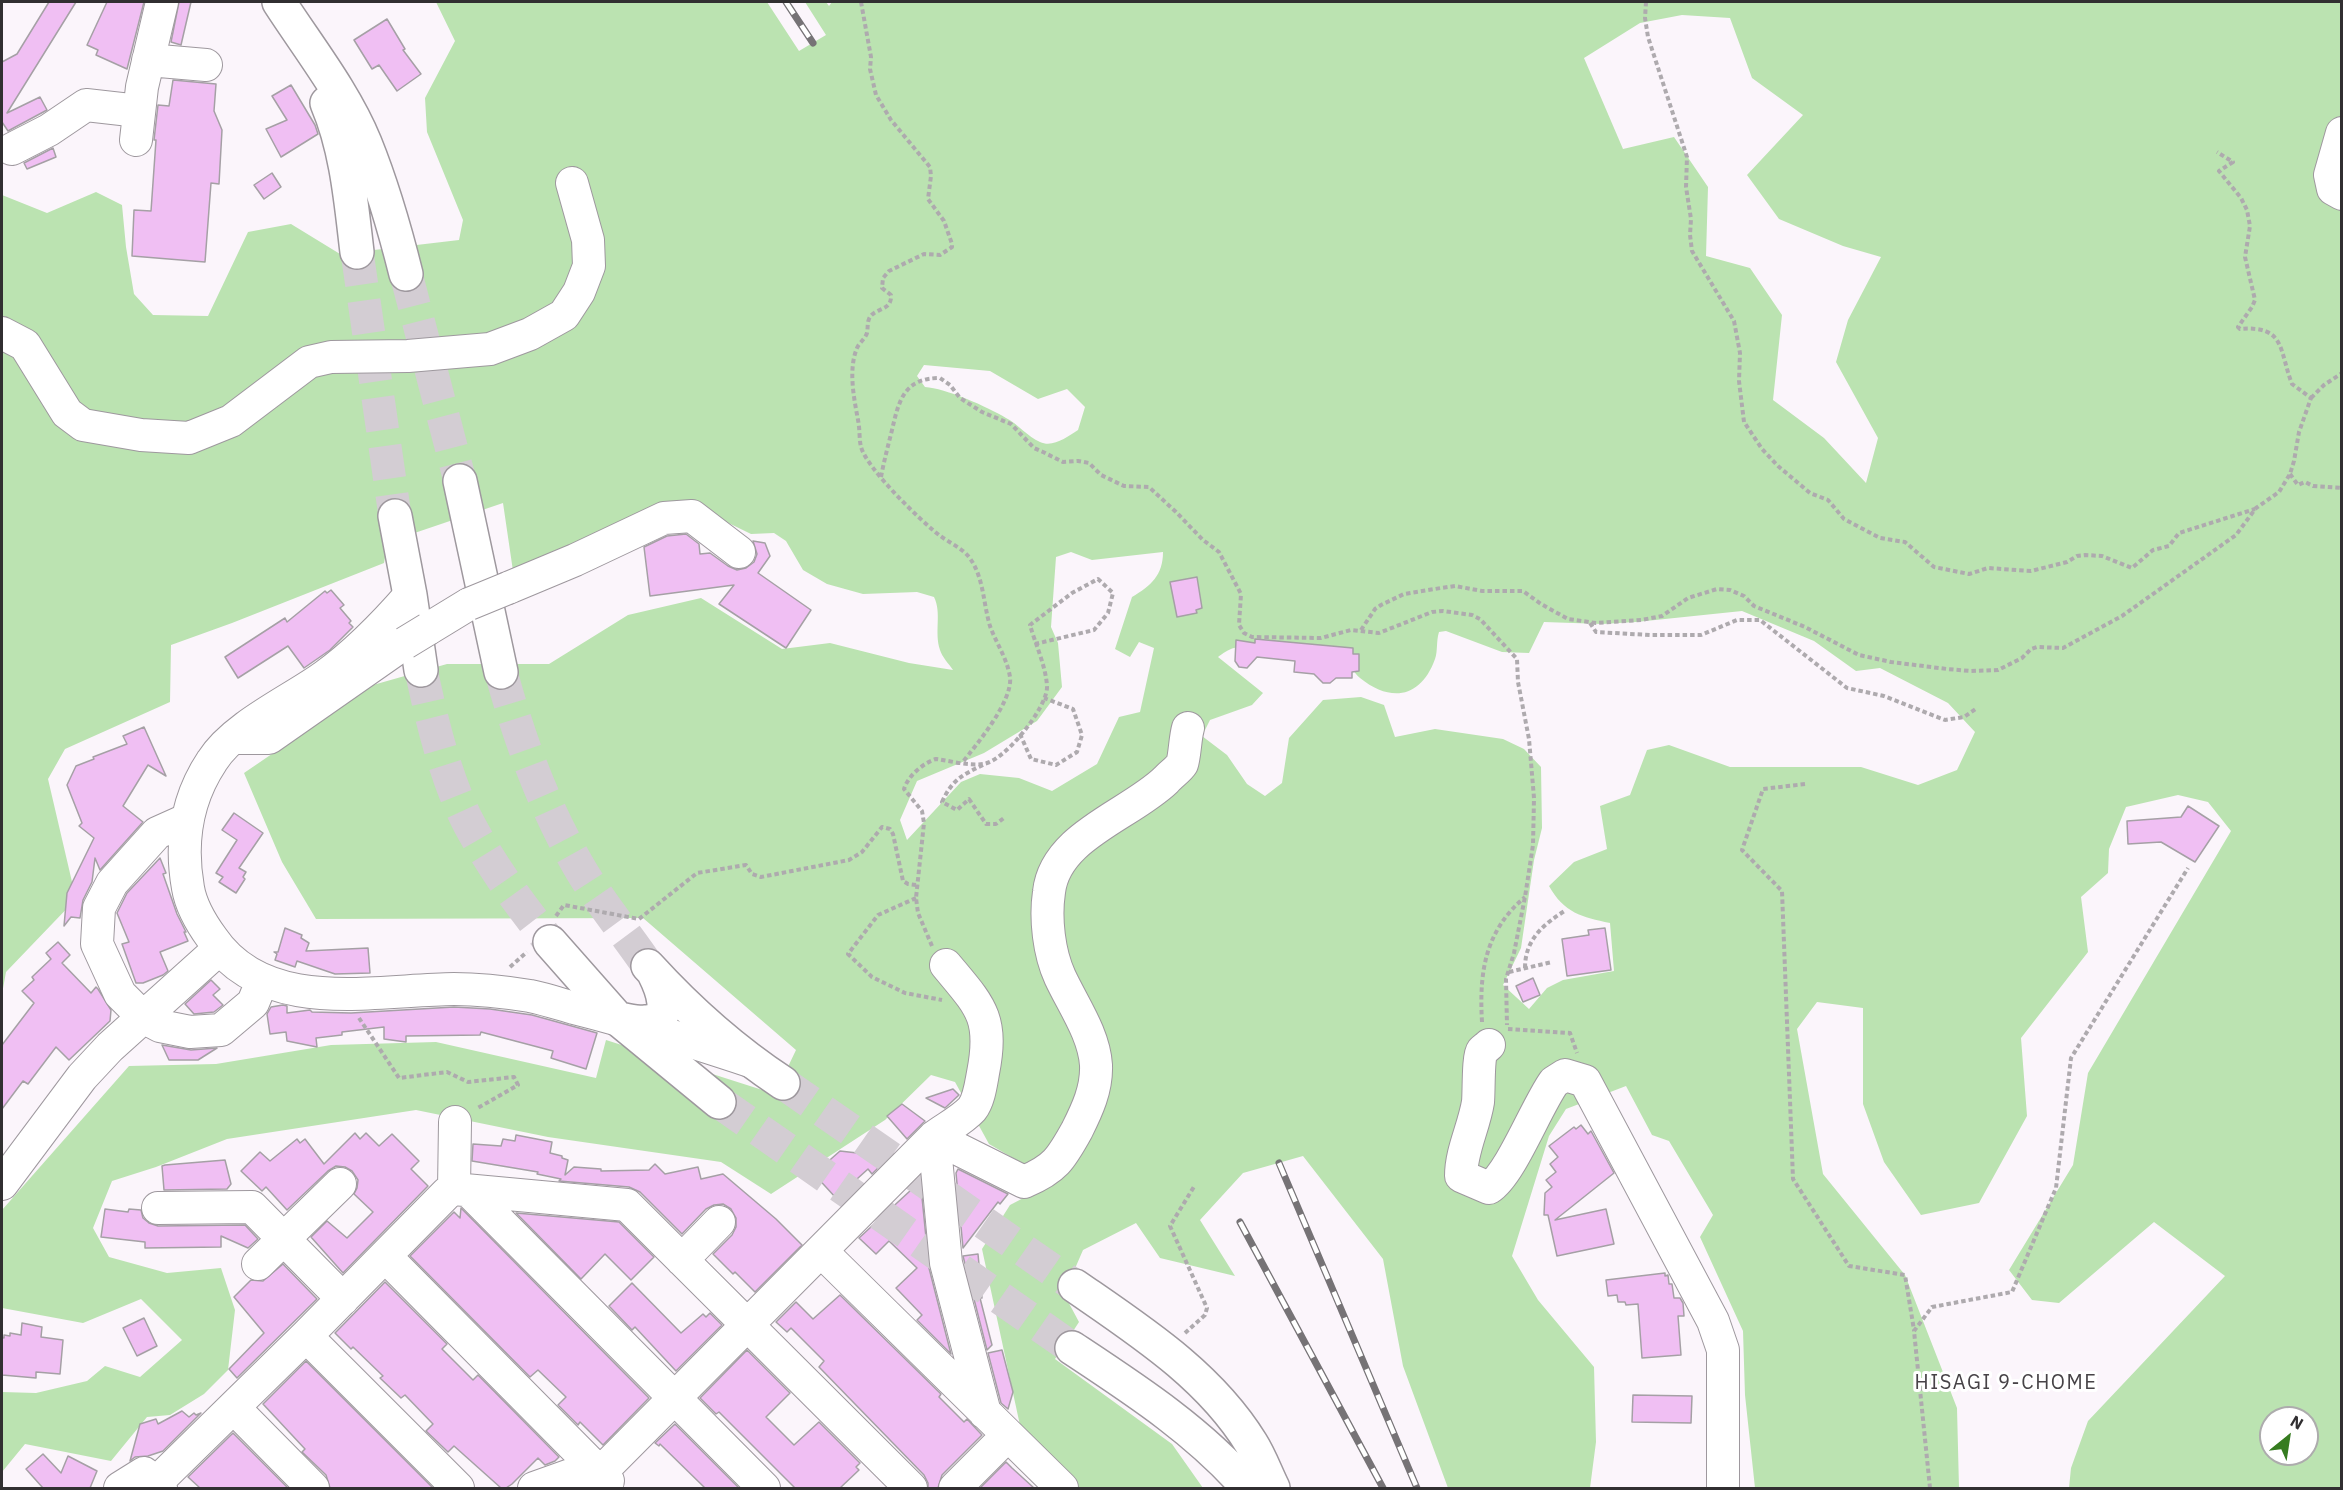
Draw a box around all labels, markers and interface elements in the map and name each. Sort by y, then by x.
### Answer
district label: HISAGI 9-CHOME [1915,1371,2097,1395]
north arrow [2259,1406,2319,1466]
text: N [2287,1411,2307,1434]

